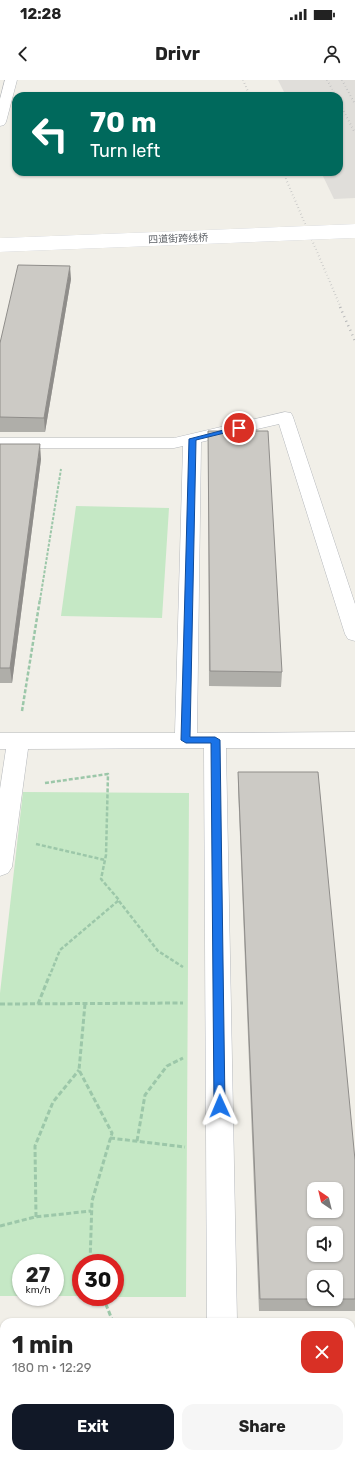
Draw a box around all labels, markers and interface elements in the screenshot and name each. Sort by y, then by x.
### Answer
text: 12:28 [20,5,62,23]
icon: back [12,43,34,65]
text: Drivr [155,43,200,65]
icon: person [321,43,343,65]
text: 70 m [90,106,157,139]
icon: left [24,108,76,160]
text: Turn left [90,140,160,162]
street label: 四道街跨线桥 [148,232,208,246]
pin [222,411,256,445]
icon: arrive [228,417,250,439]
position arrow [199,1085,241,1127]
north arrow [307,1182,343,1218]
map controls [307,1182,343,1306]
button: sound [307,1226,343,1262]
speed limit sign: 30 [72,1254,124,1306]
text: 27 [26,1263,50,1287]
button: search [307,1270,343,1306]
text: km/h [26,1284,50,1296]
text: 1 min [12,1331,73,1359]
button: close [301,1331,343,1373]
text: 180 m · 12:29 [12,1360,91,1375]
button: Exit [12,1404,174,1450]
button: Share [182,1404,343,1450]

